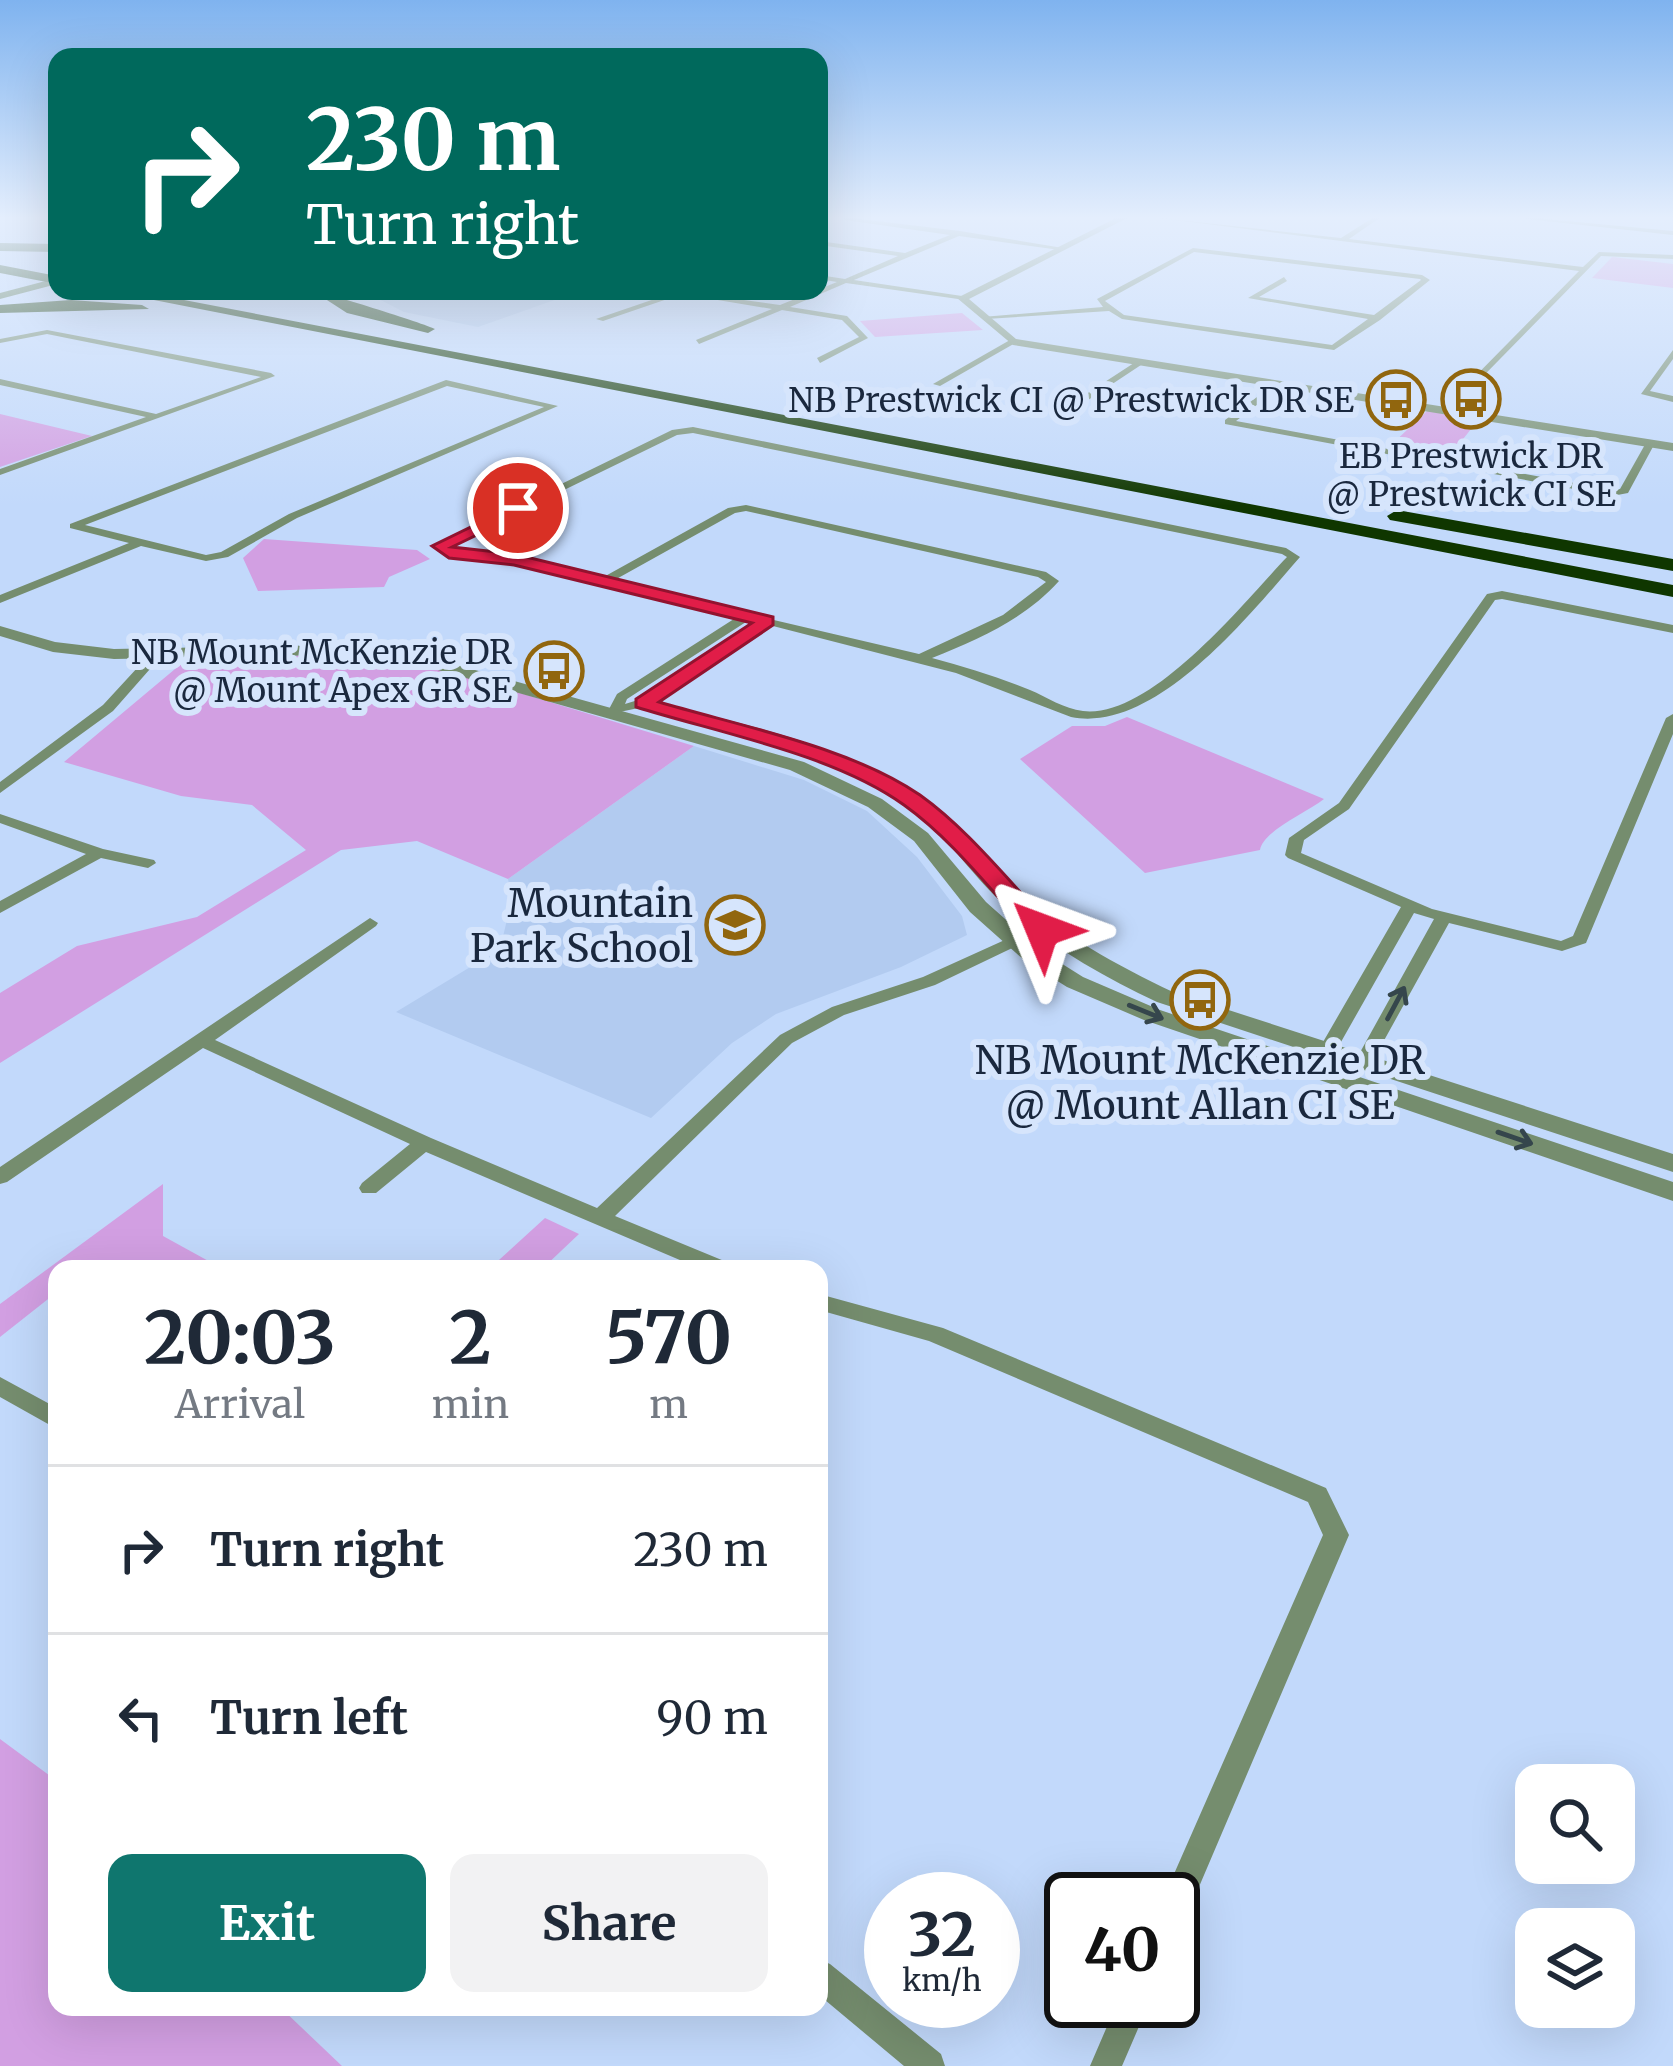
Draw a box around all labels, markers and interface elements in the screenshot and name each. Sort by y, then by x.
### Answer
text: 230 m [306,87,561,193]
icon: right [108,96,264,252]
text: Turn right [306,191,579,259]
bus stop icon: EB Prestwick DR @ Prestwick CI SE [1440,368,1502,430]
bus stop icon: NB Prestwick CI @ Prestwick DR SE [1365,369,1427,431]
place label: NB Prestwick CI @ Prestwick DR SE [788,380,1354,421]
place label: EB Prestwick DR @ Prestwick CI SE [1326,436,1616,515]
pin [467,457,569,559]
icon: arrive [485,475,551,541]
place label: NB Mount McKenzie DR @ Mount Apex GR SE [131,632,512,711]
bus stop icon: NB Mount McKenzie DR @ Mount Apex GR SE [523,640,585,702]
position arrow [979,867,1105,993]
place label: Mountain Park School [470,879,693,973]
school or university icon: Mountain Park School [704,894,766,956]
bus stop icon: NB Mount McKenzie DR @ Mount Allan CI SE [1169,969,1231,1031]
one-way arrow [1385,987,1408,1022]
one-way arrow [1127,1003,1164,1024]
place label: NB Mount McKenzie DR @ Mount Allan CI SE [975,1036,1425,1130]
one-way arrow [1496,1129,1533,1150]
text: 20:03 [144,1292,336,1383]
text: 2 [449,1292,492,1383]
text: 570 [605,1292,732,1383]
text: Arrival [175,1380,305,1429]
text: min [432,1380,509,1429]
text: m [649,1380,688,1429]
icon: right [108,1517,174,1583]
text: Turn right [210,1522,444,1578]
text: 230 m [633,1522,768,1578]
icon: left [108,1685,174,1751]
text: Turn left [210,1690,408,1746]
text: 90 m [656,1690,768,1746]
map controls [1515,1764,1635,2028]
button: search [1515,1764,1635,1884]
button: Exit [108,1854,426,1992]
button: Share [450,1854,768,1992]
speed limit sign: 40 [1044,1872,1200,2028]
text: 32 [908,1897,976,1972]
button: layers [1515,1908,1635,2028]
text: km/h [902,1961,982,1999]

